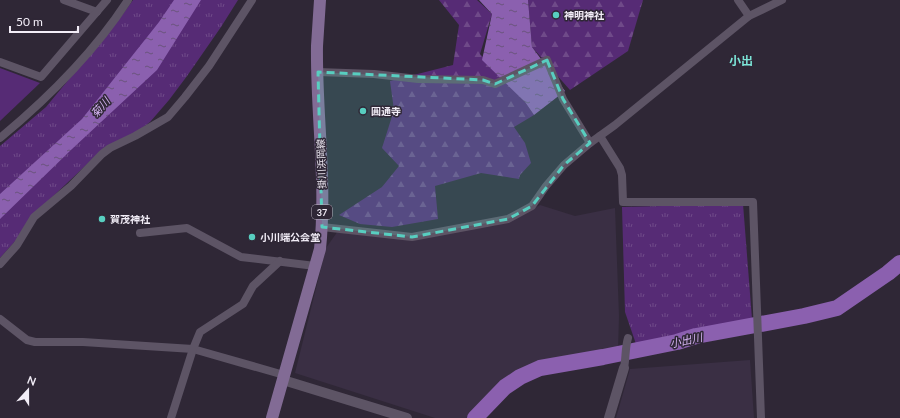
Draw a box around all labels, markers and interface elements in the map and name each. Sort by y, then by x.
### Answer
scale bar [10,8,78,34]
place label: 神明神社 [564,9,605,21]
marker: 神明神社 [551,10,561,20]
text: 50 m [16,14,43,29]
district label: 小出 [729,53,753,68]
water label: 菊川 [88,94,113,120]
place label: 圓通寺 [371,105,401,117]
marker: 圓通寺 [358,106,368,116]
street label: 掛川浜岡線 [314,139,328,189]
road number: 37 [312,205,332,219]
place label: 賀茂神社 [110,213,151,225]
marker: 賀茂神社 [97,214,107,224]
place label: 小川端公会堂 [260,231,320,243]
marker: 小川端公会堂 [247,232,257,242]
water label: 小出川 [669,330,704,350]
north arrow [8,370,48,410]
text: N [25,373,38,388]

